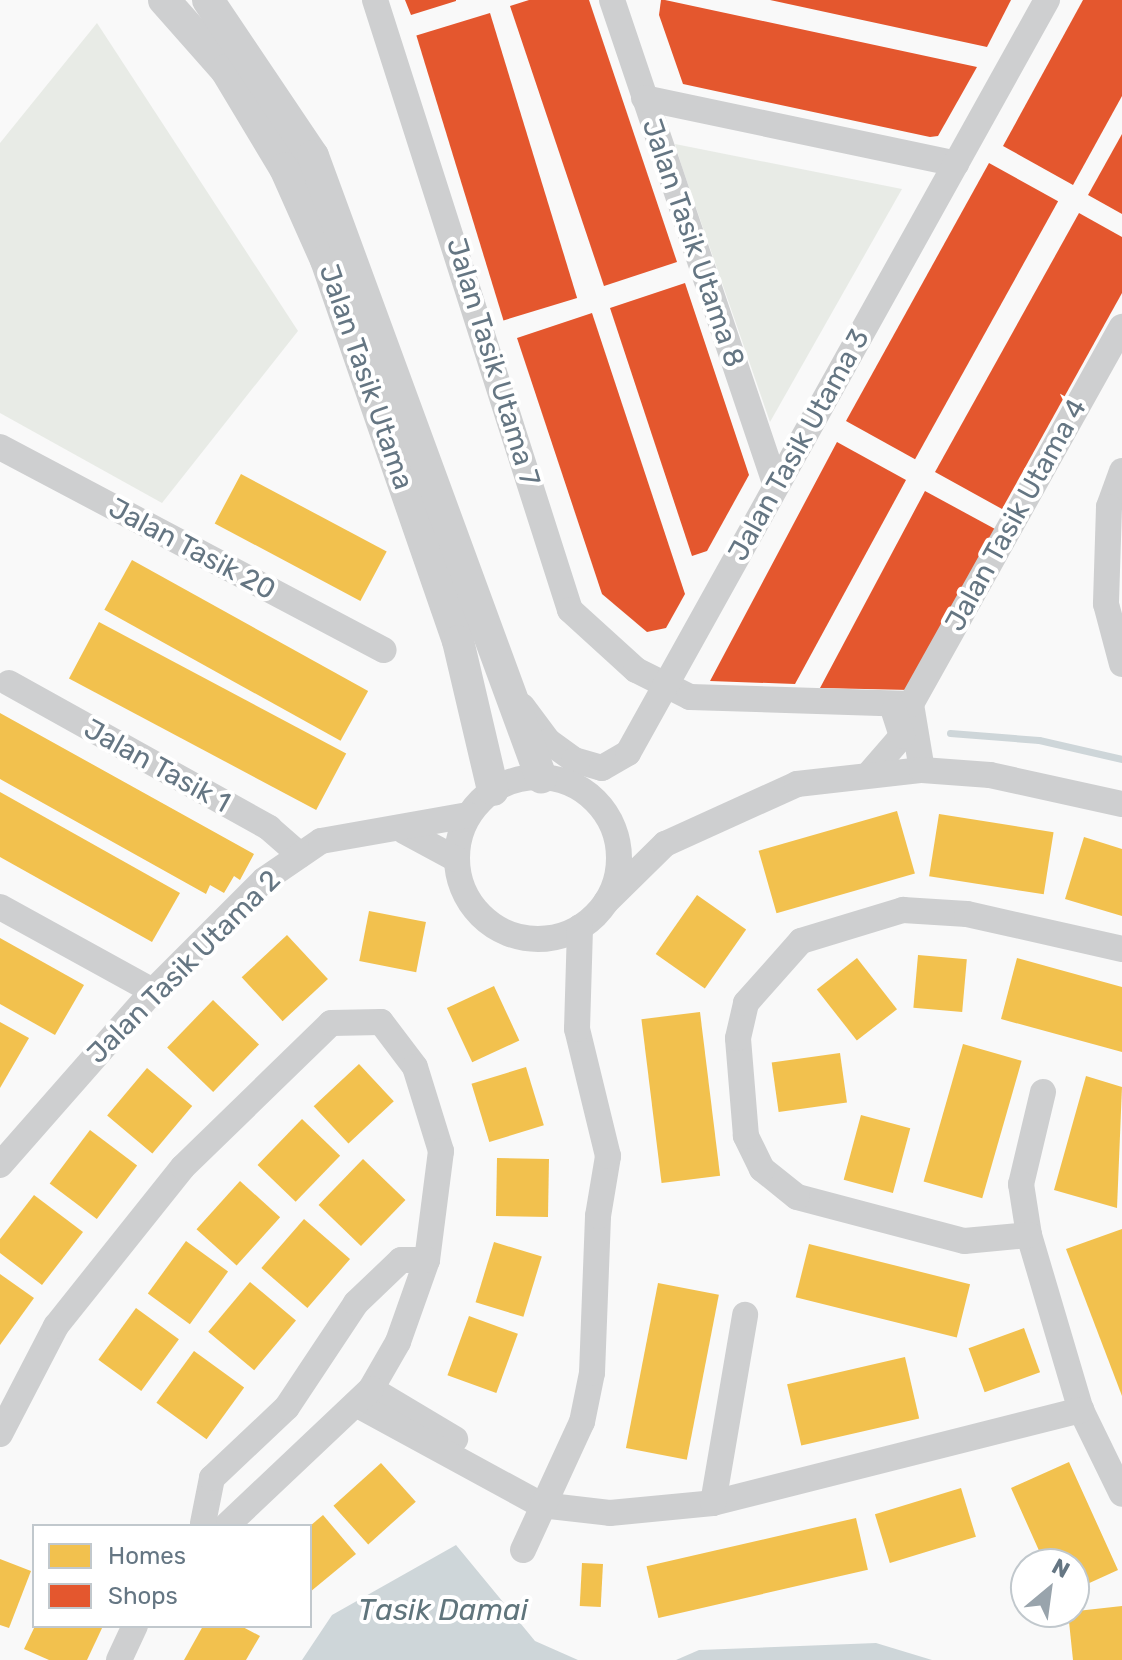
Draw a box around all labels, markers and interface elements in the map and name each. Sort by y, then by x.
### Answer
street label: Jalan Tasik Utama 8 [635,114,751,372]
street label: Jalan Tasik Utama 7 [439,234,547,490]
street label: Jalan Tasik Utama [312,259,420,495]
street label: Jalan Tasik Utama 3 [721,323,877,567]
street label: Jalan Tasik Utama 4 [938,393,1094,637]
street label: Jalan Tasik 20 [103,491,281,607]
street label: Jalan Tasik 1 [78,712,236,820]
street label: Jalan Tasik Utama 2 [80,863,288,1071]
legend [32,1524,312,1628]
text: Homes [108,1542,186,1570]
north arrow [1010,1548,1090,1628]
text: N [1047,1553,1074,1584]
text: Shops [108,1582,178,1610]
water label: Tasik Damai [358,1592,528,1628]

